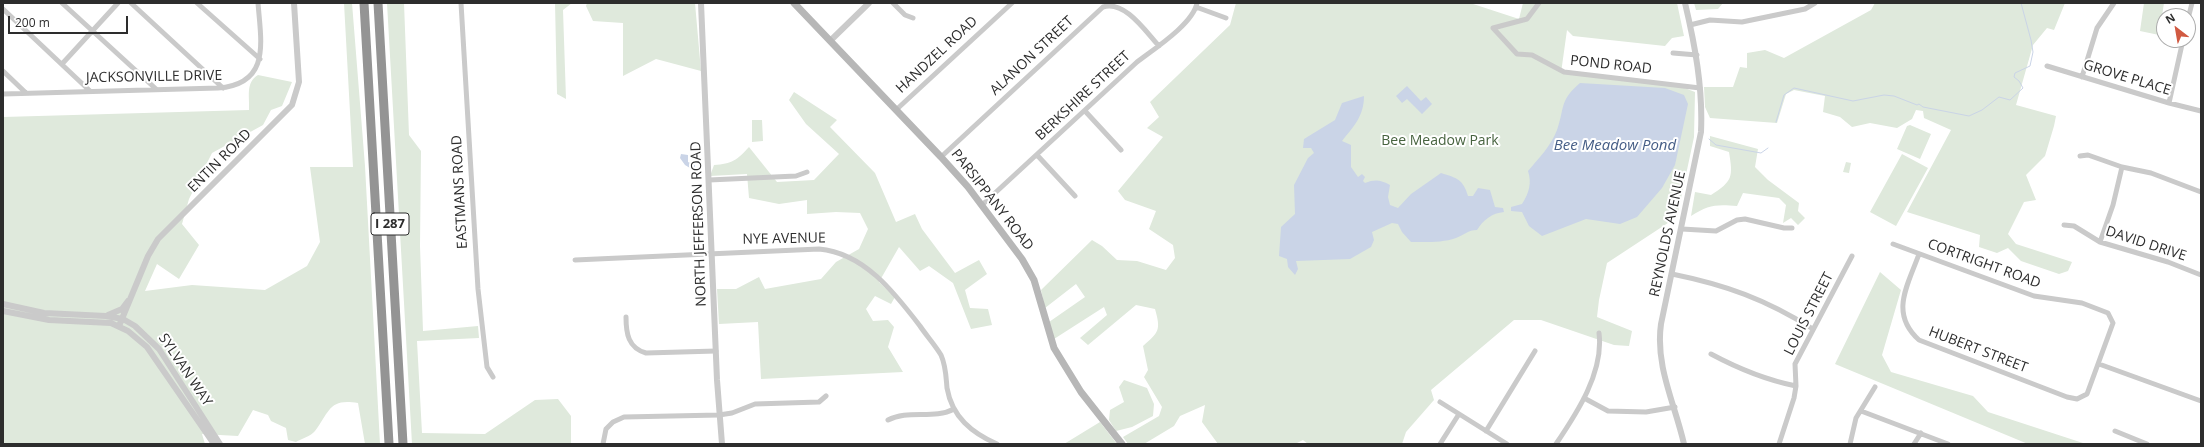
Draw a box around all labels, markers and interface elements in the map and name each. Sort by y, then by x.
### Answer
scale bar [10,8,130,34]
north arrow [2156,8,2196,48]
text: N [2162,9,2178,27]
street label: HANDZEL ROAD [893,13,981,97]
street label: ALANON STREET [987,13,1077,99]
text: 200 m [15,14,50,31]
street label: BERKSHIRE STREET [1032,48,1134,144]
street label: POND ROAD [1569,52,1653,78]
street label: GROVE PLACE [2081,57,2173,99]
street label: JACKSONVILLE DRIVE [86,67,222,87]
street label: ENTIN ROAD [185,126,255,196]
park label: Bee Meadow Park [1381,133,1499,149]
street label: EASTMANS ROAD [449,135,471,249]
water label: Bee Meadow Pond [1554,137,1676,155]
street label: NORTH JEFFERSON ROAD [688,141,710,307]
street label: PARSIPPANY ROAD [947,146,1037,254]
street label: REYNOLDS AVENUE [1646,170,1690,298]
road number: I 287 [371,213,409,235]
street label: DAVID DRIVE [2104,223,2188,265]
street label: NYE AVENUE [742,230,826,248]
street label: CORTRIGHT ROAD [1925,236,2043,292]
street label: LOUIS STREET [1781,270,1837,358]
street label: HUBERT STREET [1926,323,2030,377]
street label: SYLVAN WAY [155,331,215,409]

